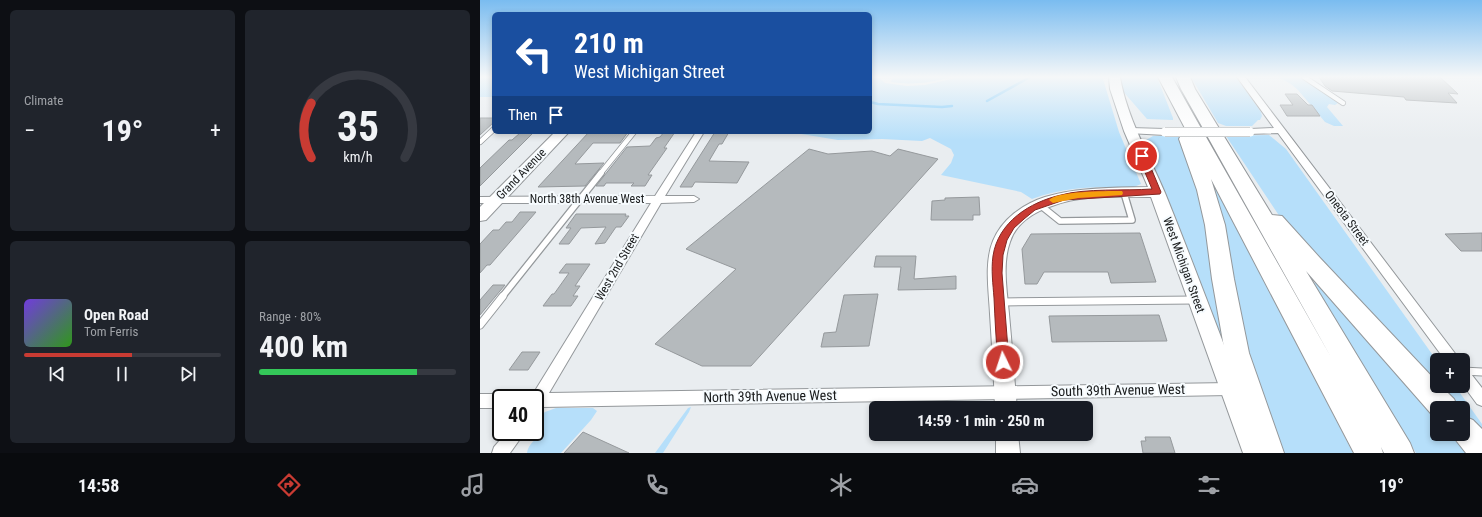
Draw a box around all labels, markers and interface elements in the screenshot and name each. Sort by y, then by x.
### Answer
text: 210 m [574,27,644,60]
icon: left [508,28,560,80]
text: West Michigan Street [574,61,725,82]
text: Climate [24,93,63,108]
text: 35 [336,102,379,151]
icon: arrive [545,104,567,126]
text: Then [508,106,537,124]
text: 19° [102,113,144,148]
text: − [24,118,35,143]
text: + [210,118,221,143]
pin [1125,139,1159,173]
street label: Grand Avenue [493,145,549,202]
icon: arrive [1131,145,1153,167]
text: km/h [343,149,372,165]
street label: Oneota Street [1322,188,1372,248]
street label: North 38th Avenue West [530,192,645,206]
street label: West Michigan Street [1160,215,1208,315]
street label: West 2nd Street [592,231,642,303]
text: Open Road [84,306,149,324]
text: Range · 80% [259,309,321,324]
text: Tom Ferris [84,324,138,339]
text: 400 km [259,329,348,364]
position arrow [982,341,1024,383]
map controls [1430,353,1470,441]
button: + [1430,353,1470,393]
icon: previous [46,363,68,385]
icon: pause [111,363,133,385]
icon: next [177,363,199,385]
street label: South 39th Avenue West [1051,381,1185,399]
street label: North 39th Avenue West [703,387,837,405]
speed limit sign: 40 [492,389,544,441]
button: − [1430,401,1470,441]
text: 14:59 · 1 min · 250 m [917,412,1045,430]
icon: directions [275,471,303,499]
icon: music [459,471,487,499]
icon: phone [643,471,671,499]
icon: climate [827,471,855,499]
icon: car [1011,471,1039,499]
icon: filters [1195,471,1223,499]
text: 14:58 [78,475,119,496]
text: 19° [1379,475,1404,496]

